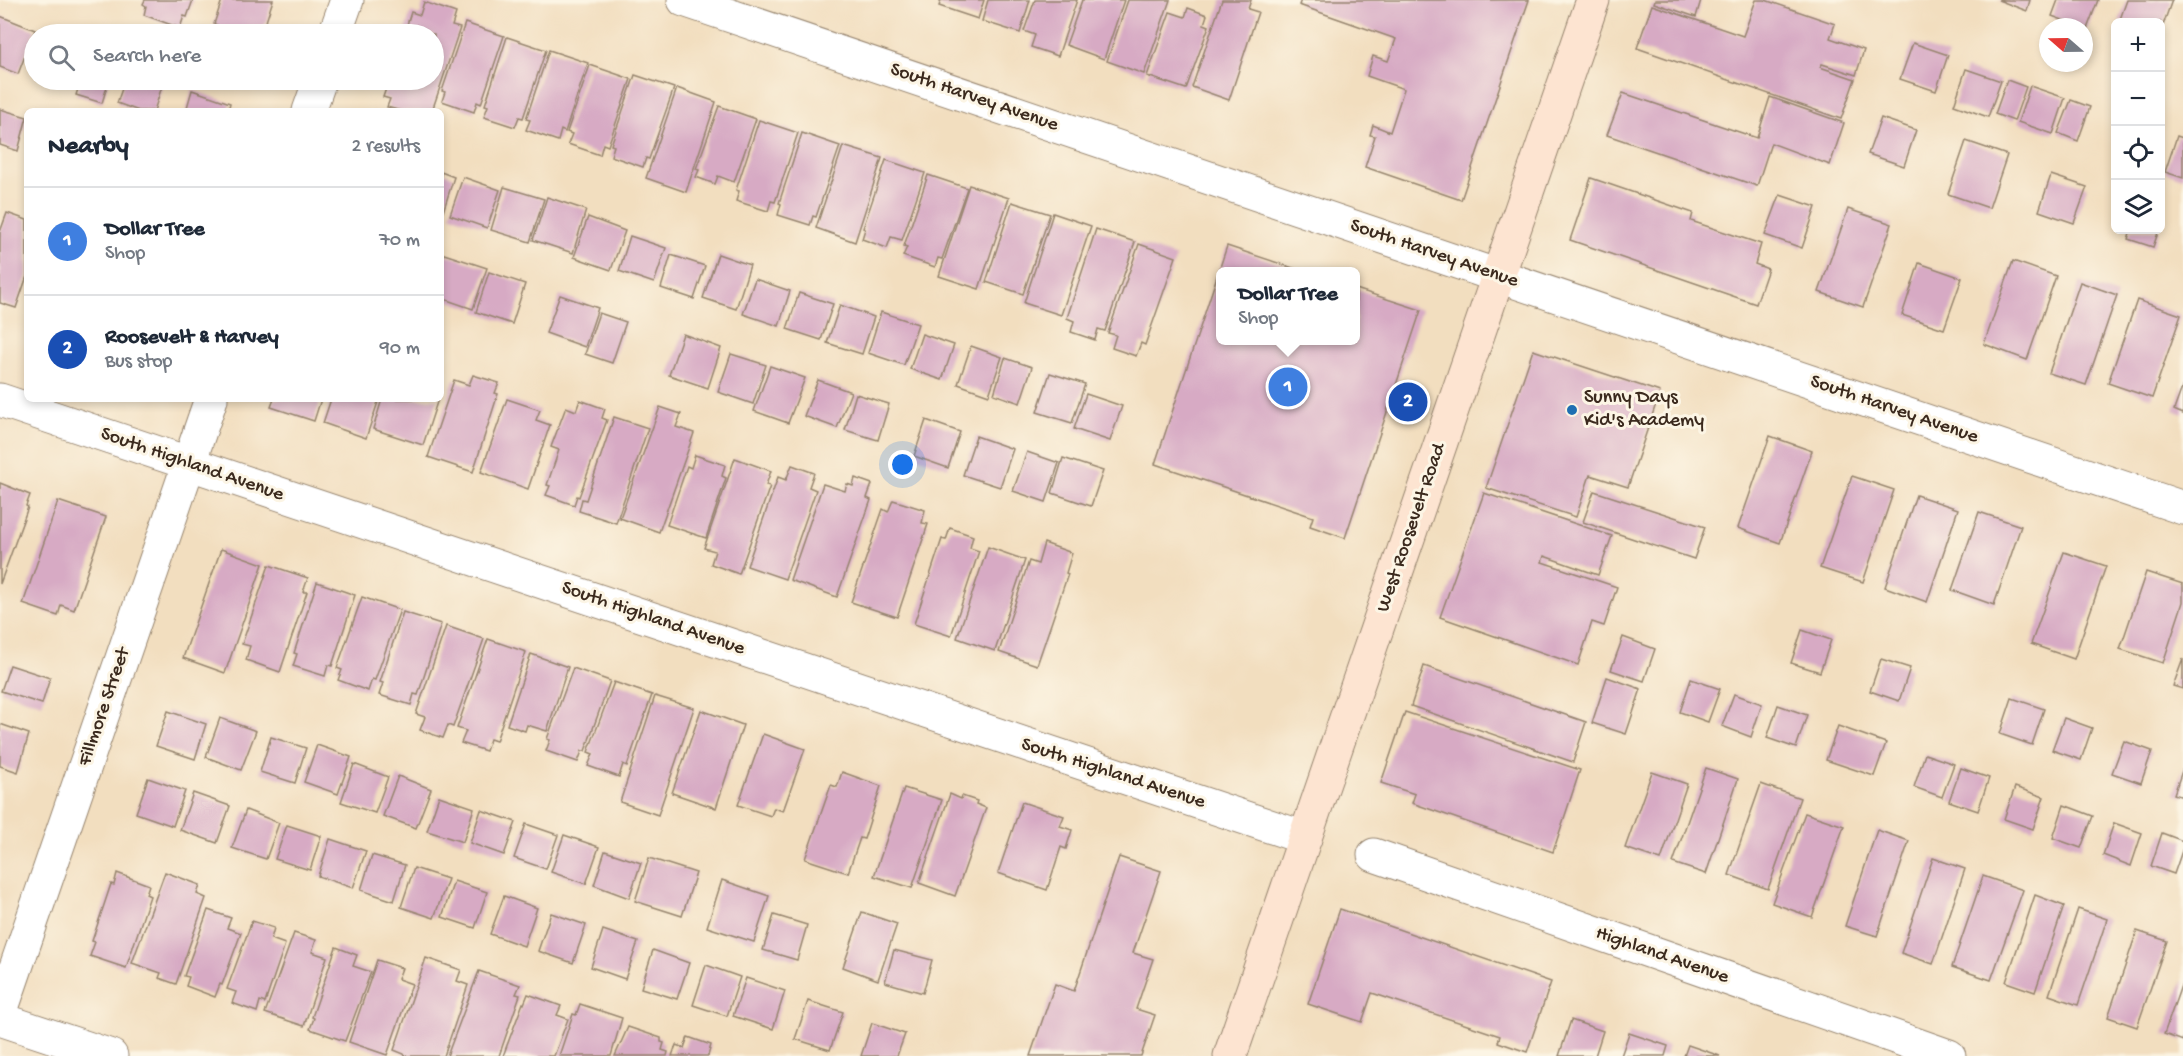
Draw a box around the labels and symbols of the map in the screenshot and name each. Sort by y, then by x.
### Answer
north arrow [2039,18,2093,72]
street label: South Harvey Avenue [887,58,1062,138]
street label: South Harvey Avenue [1347,214,1522,294]
pin: 1 [1268,364,1308,410]
street label: South Harvey Avenue [1807,370,1982,450]
pin: 2 [1388,380,1428,424]
place label: Sunny Days Kid's Academy [1584,387,1704,433]
marker: Sunny Days Kid's Academy [1565,403,1579,417]
street label: South Highland Avenue [97,423,287,507]
street label: West Roosevelt Road [1372,439,1452,615]
your location [888,450,917,479]
street label: South Highland Avenue [558,577,748,661]
street label: Fillmore Street [74,643,137,770]
street label: South Highland Avenue [1018,733,1209,815]
street label: Highland Avenue [1592,922,1732,990]

